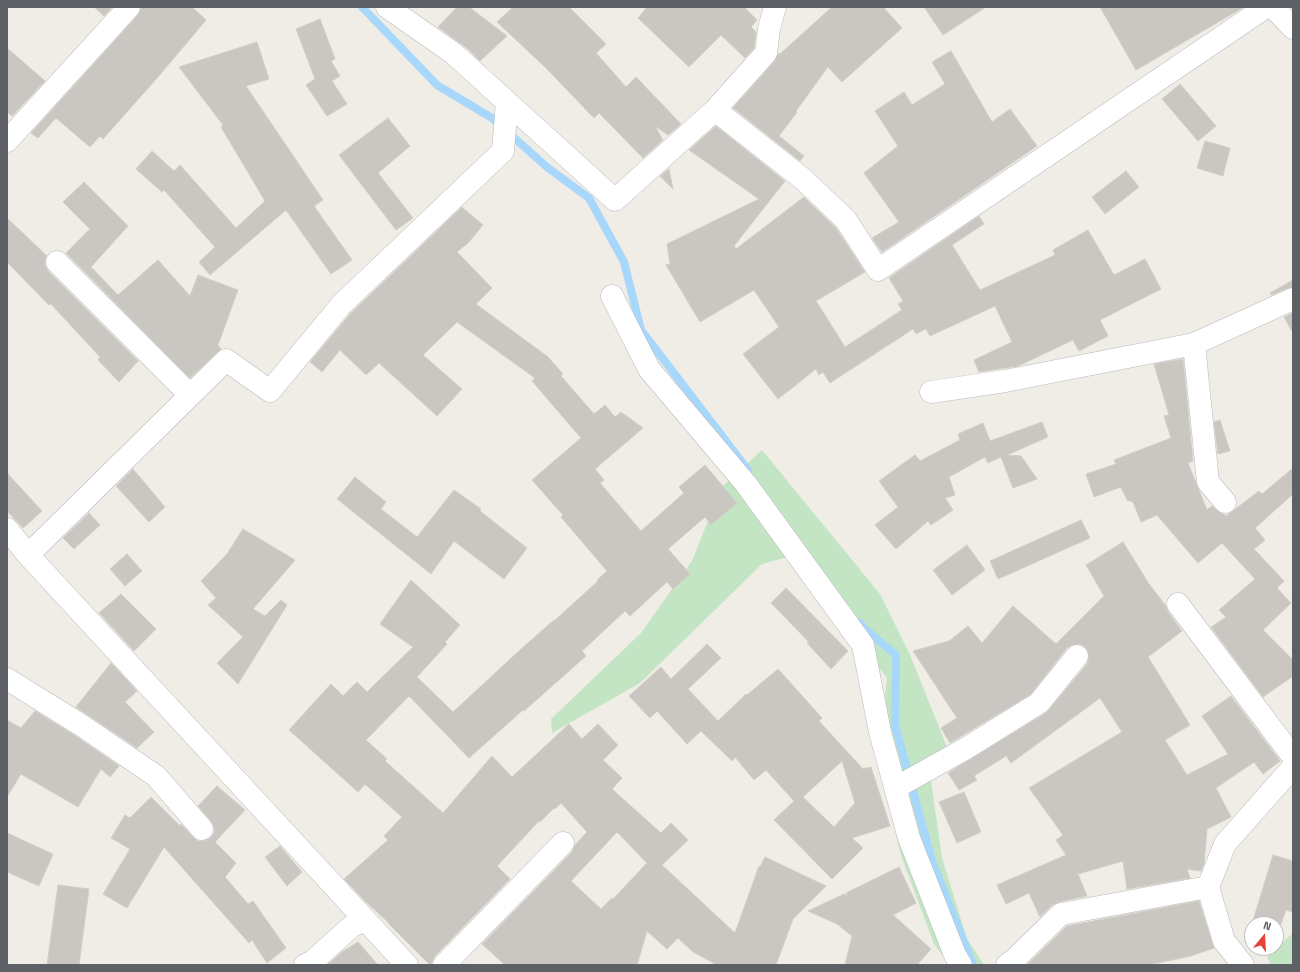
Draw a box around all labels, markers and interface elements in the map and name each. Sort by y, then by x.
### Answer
north arrow [1244,916,1284,956]
text: N [1261,917,1273,934]

